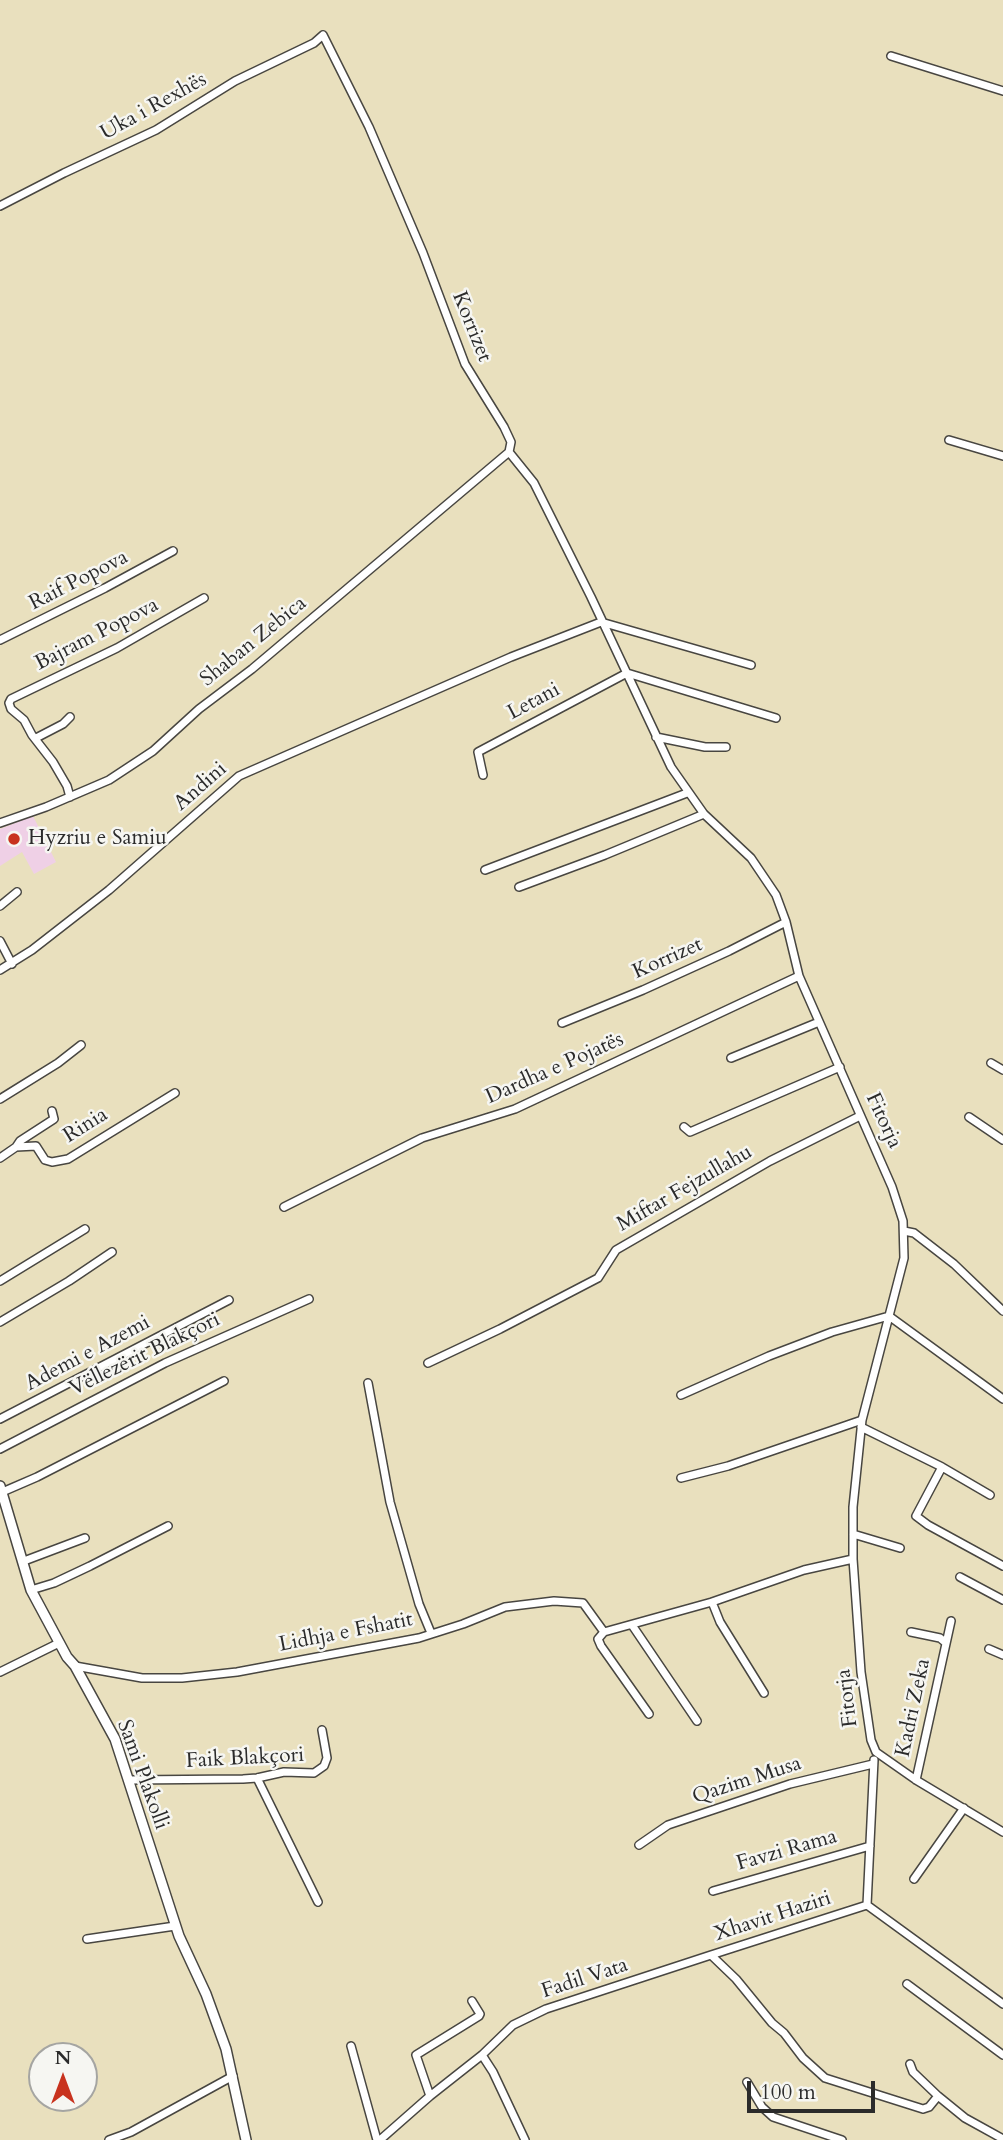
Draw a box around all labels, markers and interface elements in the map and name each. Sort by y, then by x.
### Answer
street label: Uka i Rexhës [97,68,211,146]
street label: Korrizet [446,288,496,366]
street label: Raif Popova [25,545,133,617]
street label: Shaban Zebica [196,591,312,693]
street label: Bajram Popova [31,593,163,677]
street label: Letani [503,678,565,726]
street label: Andini [169,757,233,817]
place label: Hyzriu e Samiu [28,826,167,852]
marker: Hyzriu e Samiu [6,831,22,847]
street label: Korrizet [629,932,707,986]
street label: Dardha e Pojatës [482,1027,628,1111]
street label: Fitorja [859,1089,907,1153]
street label: Rinia [59,1103,113,1149]
street label: Miftar Fejzullahu [613,1140,757,1238]
street label: Vëllezërit Blakçori [66,1308,224,1402]
street label: Ademi e Azemi [21,1311,155,1397]
street label: Lidhja e Fshatit [277,1608,415,1658]
street label: Kadri Zeka [891,1657,937,1759]
street label: Fitorja [832,1667,864,1729]
street label: Sami Plakolli [111,1717,173,1833]
street label: Faik Blakçori [185,1743,305,1775]
street label: Qazim Musa [689,1752,805,1810]
street label: Favzi Rama [734,1825,840,1877]
street label: Xhavit Haziri [711,1886,835,1948]
street label: Fadil Vata [539,1953,631,2005]
north arrow [28,2042,98,2112]
text: N [55,2045,71,2071]
scale bar [751,2066,879,2110]
text: 100 m [760,2078,816,2107]

